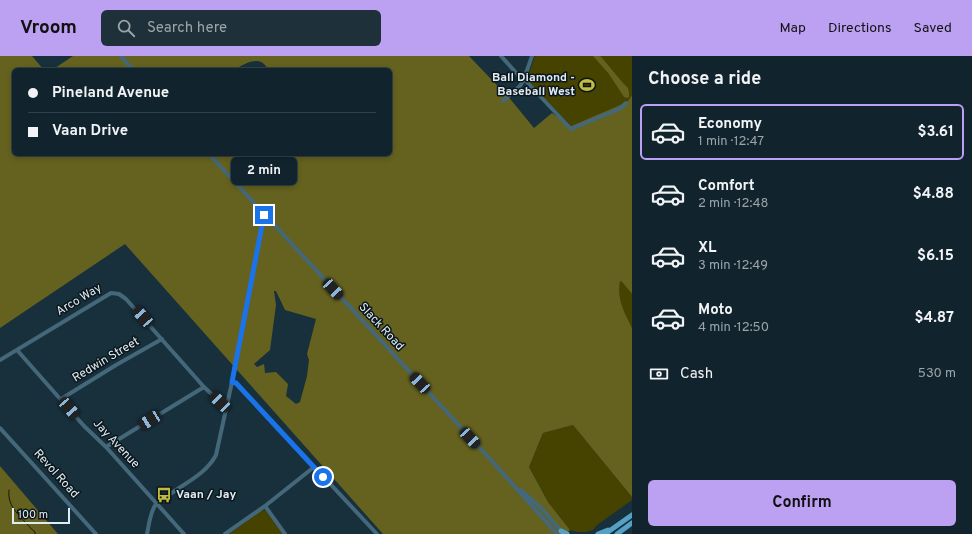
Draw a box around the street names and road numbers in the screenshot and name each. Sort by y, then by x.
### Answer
street label: Arco Way [53,280,105,320]
street label: Slack Road [355,300,407,354]
street label: Redwin Street [70,334,142,386]
street label: Jay Avenue [89,416,143,472]
street label: Revol Road [30,446,82,502]

